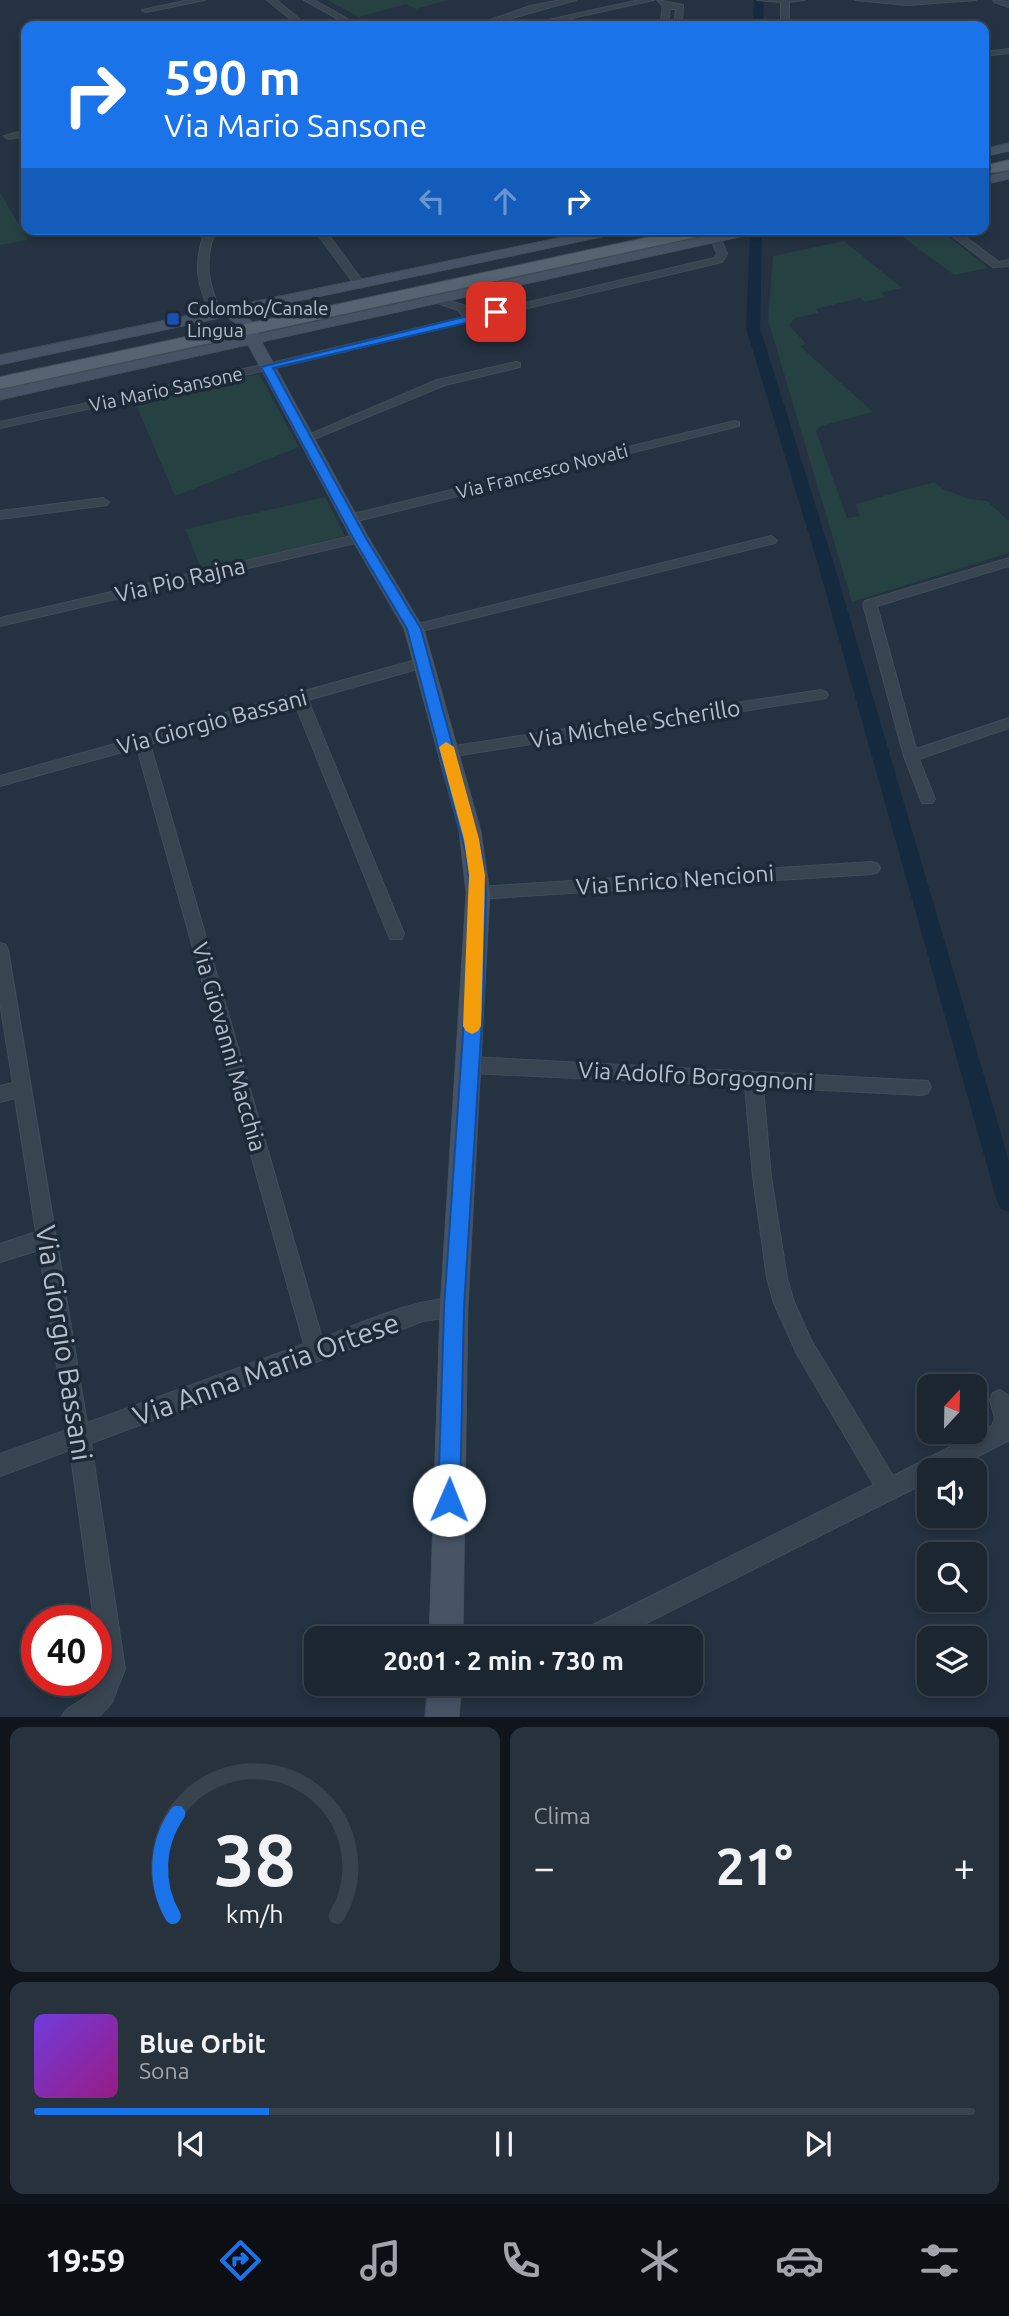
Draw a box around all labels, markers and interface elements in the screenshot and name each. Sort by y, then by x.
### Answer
icon: right [49,49,140,140]
text: 590 m [164,49,301,104]
text: Via Mario Sansone [164,107,427,143]
icon: left [413,182,451,220]
icon: ahead [486,182,524,220]
icon: right [559,182,597,220]
pin [466,282,526,342]
icon: arrive [477,293,515,331]
place label: Colombo/Canale Lingua [187,297,328,341]
marker: Colombo/Canale Lingua [165,311,181,327]
street label: Via Mario Sansone [87,362,245,416]
street label: Via Francesco Novati [454,439,630,503]
street label: Via Pio Rajna [112,552,247,607]
street label: Via Giorgio Bassani [114,684,310,759]
street label: Via Michele Scherillo [528,695,742,752]
street label: Via Enrico Nencioni [575,860,775,899]
street label: Via Giovanni Macchia [188,940,271,1154]
street label: Via Adolfo Borgognoni [578,1057,814,1094]
street label: Via Giorgio Bassani [31,1223,98,1463]
street label: Via Anna Maria Ortese [129,1306,403,1431]
north arrow [917,1374,987,1444]
map controls [917,1374,987,1696]
button: sound [917,1458,987,1528]
position arrow [412,1463,486,1537]
button: search [917,1542,987,1612]
speed limit sign: 40 [21,1605,112,1696]
button: layers [917,1626,987,1696]
text: 20:01 · 2 min · 730 m [383,1646,624,1675]
text: Clima [534,1803,591,1828]
text: 38 [214,1818,296,1900]
text: 21° [716,1837,793,1895]
text: − [534,1846,555,1888]
text: + [954,1846,975,1888]
text: km/h [226,1899,284,1927]
text: Blue Orbit [139,2029,266,2058]
text: Sona [139,2058,189,2083]
icon: previous [172,2125,210,2163]
icon: pause [485,2125,523,2163]
icon: next [799,2125,837,2163]
icon: directions [216,2236,265,2285]
icon: music [356,2236,405,2285]
icon: phone [496,2236,545,2285]
icon: climate [635,2236,684,2285]
icon: car [775,2236,824,2285]
icon: filters [915,2236,964,2285]
text: 19:59 [45,2242,125,2278]

